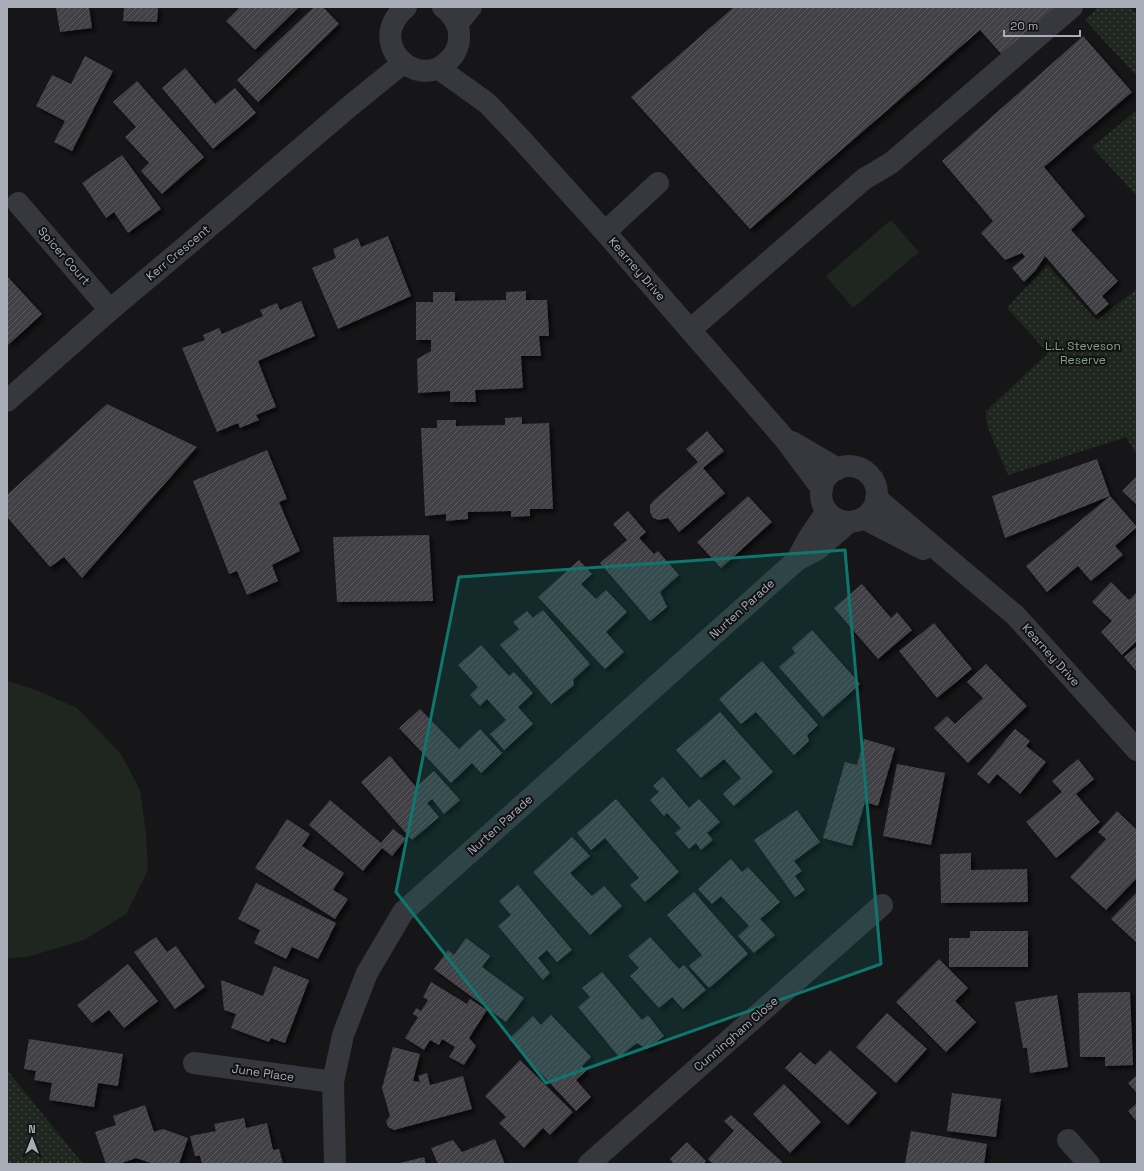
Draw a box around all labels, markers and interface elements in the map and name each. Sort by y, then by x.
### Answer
scale bar [1004,12,1080,38]
text: 20 m [1010,18,1038,34]
street label: Kerr Crescent [143,222,213,284]
street label: Spicer Court [34,223,94,289]
street label: Kearney Drive [605,234,669,304]
park label: L.L. Steveson Reserve [1045,338,1121,368]
street label: Nurten Parade [706,575,778,643]
street label: Kearney Drive [1019,620,1083,690]
street label: Nurten Parade [464,791,536,859]
street label: Cunningham Close [690,993,782,1075]
street label: June Place [231,1061,295,1085]
north arrow [12,1119,52,1159]
text: N [28,1122,36,1136]

